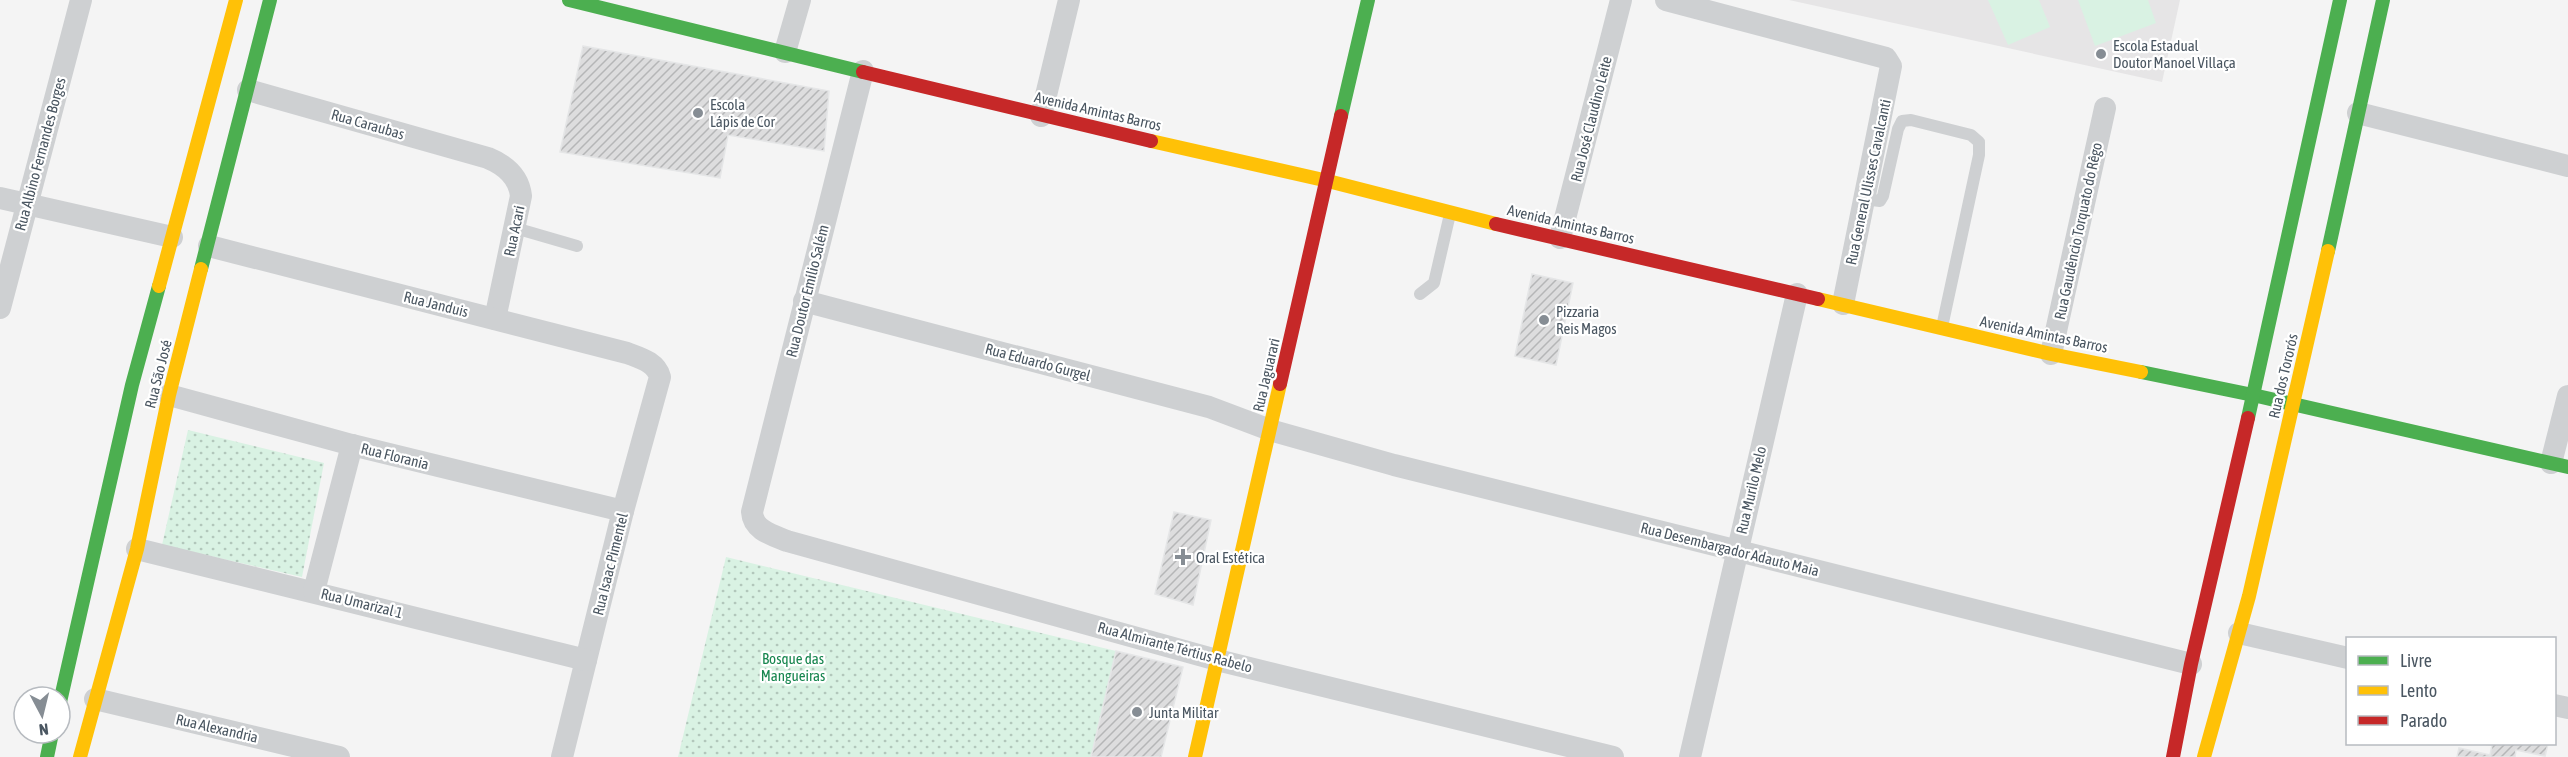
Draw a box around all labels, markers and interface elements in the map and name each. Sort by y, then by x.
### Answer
place label: Escola Estadual Doutor Manoel Villaça [2113,37,2236,71]
marker: Escola Estadual Doutor Manoel Villaça [2094,47,2108,61]
street label: Rua José Claudino Leite [1567,54,1615,184]
street label: Rua Albino Fernandes Borges [11,75,69,233]
street label: Avenida Amintas Barros [1033,88,1163,134]
place label: Escola Lápis de Cor [710,96,775,130]
street label: Rua General Ulisses Cavalcanti [1842,98,1894,266]
street label: Rua Caraubas [329,105,407,143]
marker: Escola Lápis de Cor [691,106,705,120]
street label: Rua Gaudêncio Torquato do Rêgo [2051,141,2105,321]
street label: Avenida Amintas Barros [1506,201,1636,247]
street label: Rua Acari [500,204,528,258]
street label: Rua Doutor Emílio Salém [782,223,832,359]
street label: Rua Janduis [402,288,470,320]
place label: Pizzaria Reis Magos [1556,303,1617,337]
street label: Avenida Amintas Barros [1979,312,2109,356]
marker: Pizzaria Reis Magos [1537,313,1551,327]
street label: Rua dos Tororós [2265,332,2301,420]
street label: Rua Jaguarari [1249,336,1283,414]
street label: Rua São José [141,338,175,410]
street label: Rua Eduardo Gurgel [984,340,1092,384]
street label: Rua Florania [359,439,431,473]
street label: Rua Murilo Melo [1733,444,1769,536]
street label: Rua Isaac Pimentel [589,511,631,617]
street label: Rua Desembargador Adauto Maia [1639,519,1821,579]
marker: Oral Estética [1174,548,1192,566]
place label: Oral Estética [1196,549,1265,566]
street label: Rua Umarizal 1 [319,585,405,621]
street label: Rua Almirante Tértius Rabelo [1096,618,1254,676]
legend [2346,637,2556,745]
park label: Bosque das Mangueiras [761,650,825,684]
text: Livre [2400,650,2432,671]
text: Lento [2400,680,2437,701]
north arrow [12,685,72,745]
place label: Junta Militar [1149,704,1219,721]
marker: Junta Militar [1130,705,1144,719]
street label: Rua Alexandria [174,710,260,746]
text: Parado [2400,710,2447,731]
text: N [38,720,50,739]

